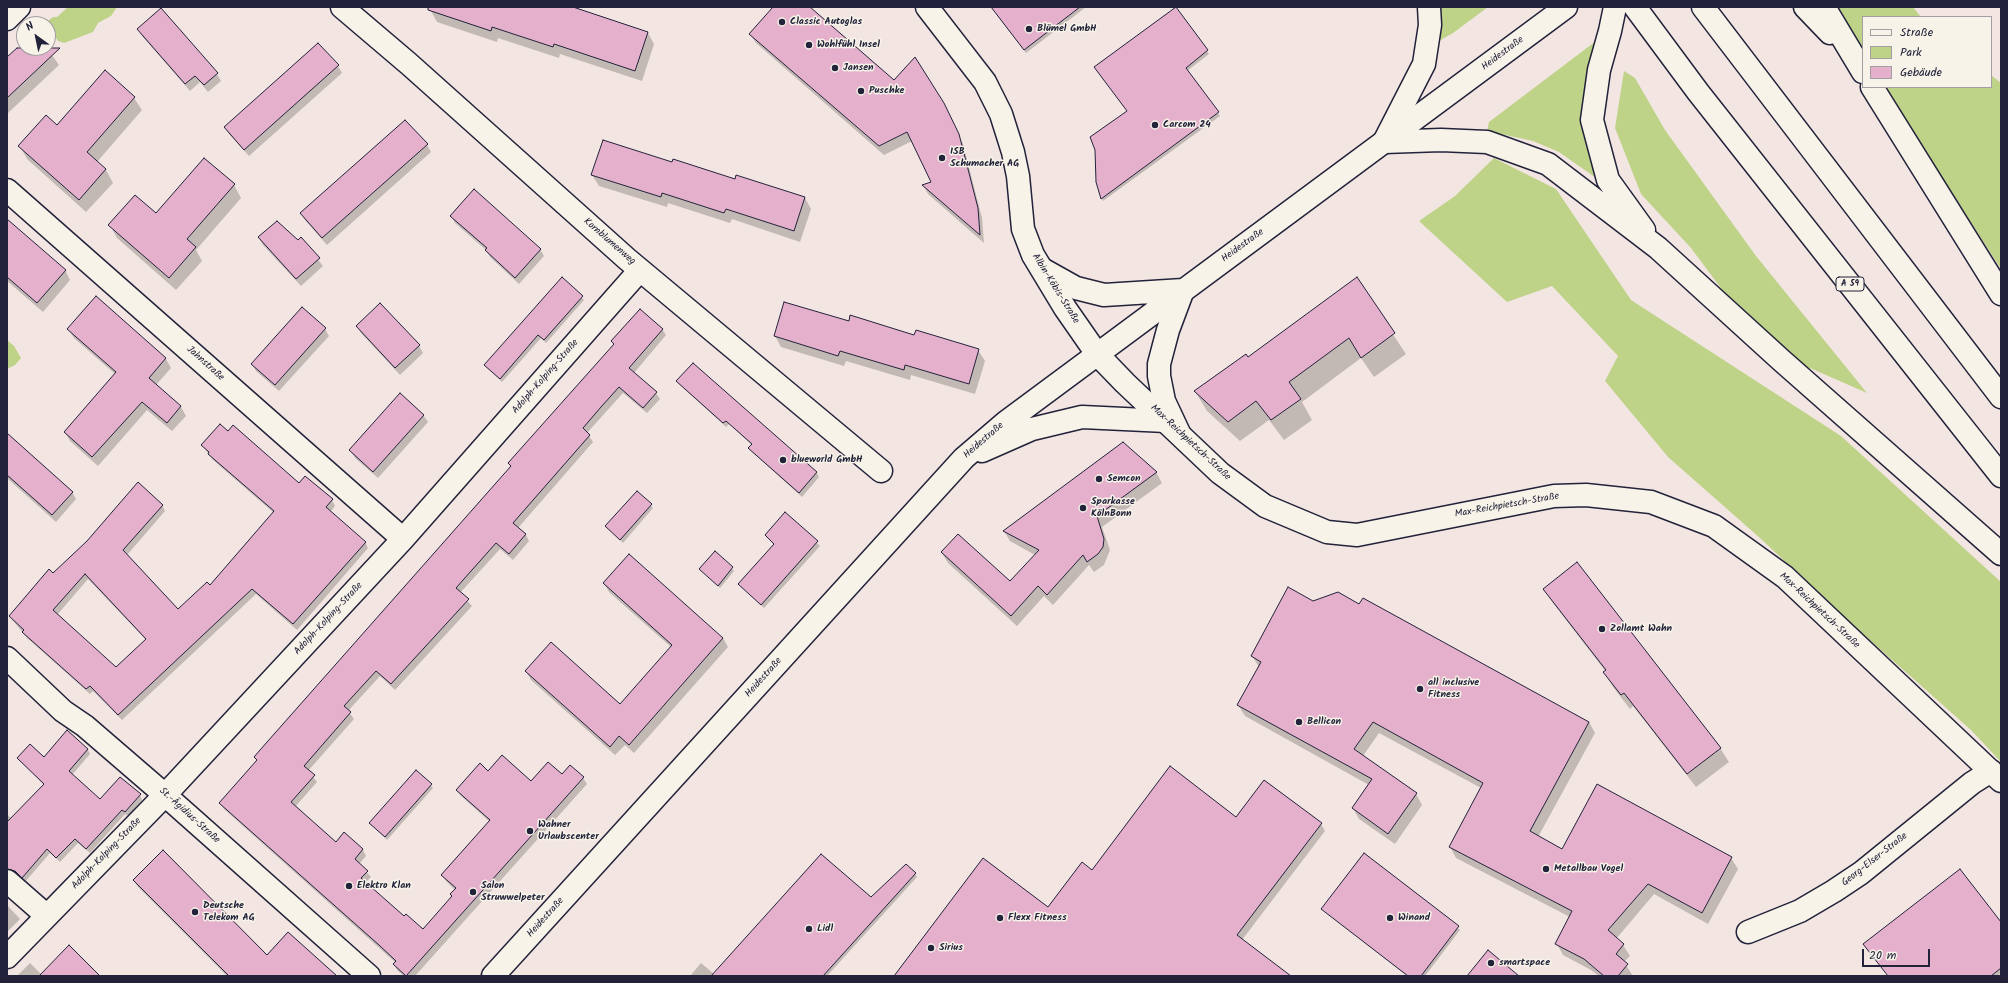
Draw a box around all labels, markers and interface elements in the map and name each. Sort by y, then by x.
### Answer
north arrow [16,16,56,56]
place label: Classic Autoglas [790,16,862,28]
legend [1862,16,1992,88]
text: N [22,17,38,36]
marker: Classic Autoglas [777,17,787,27]
place label: Blümel GmbH [1037,23,1097,35]
text: Straße [1900,23,1933,42]
marker: Blümel GmbH [1024,24,1034,34]
street label: Heidestraße [1480,34,1526,74]
place label: Wohlfühl Insel [817,39,880,51]
marker: Wohlfühl Insel [804,40,814,50]
text: Park [1900,43,1922,62]
place label: Jansen [843,62,874,74]
marker: Jansen [830,63,840,73]
text: Gebäude [1900,63,1942,82]
place label: Puschke [869,85,904,97]
marker: Puschke [856,86,866,96]
place label: Carcom 24 [1163,119,1211,131]
marker: Carcom 24 [1150,120,1160,130]
place label: ISB Schumacher AG [950,146,1019,170]
marker: ISB Schumacher AG [937,153,947,163]
street label: Kornblumenweg [580,216,638,268]
street label: Heidestraße [1219,227,1267,265]
street label: Albin-Köbis-Straße [1029,252,1081,326]
road number: A 59 [1836,277,1864,291]
street label: Adolph-Kolping-Straße [510,337,582,417]
street label: Jahnstraße [184,344,226,384]
street label: Max-Reichpietsch-Straße [1147,403,1233,483]
street label: Heidestraße [961,420,1007,462]
place label: blueworld GmbH [791,454,863,466]
marker: blueworld GmbH [778,455,788,465]
place label: Semcon [1107,473,1141,485]
marker: Semcon [1094,474,1104,484]
street label: Max-Reichpietsch-Straße [1454,491,1560,521]
place label: Sparkasse KölnBonn [1091,496,1135,520]
marker: Sparkasse KölnBonn [1078,503,1088,513]
street label: Max-Reichpietsch-Straße [1776,571,1862,651]
street label: Adolph-Kolping-Straße [292,580,366,658]
place label: Zollamt Wahn [1610,623,1672,635]
marker: Zollamt Wahn [1597,624,1607,634]
street label: Heidestraße [743,656,785,700]
place label: all inclusive Fitness [1428,677,1479,700]
marker: all inclusive Fitness [1415,684,1425,694]
place label: Bellicon [1307,716,1341,728]
marker: Bellicon [1294,717,1304,727]
street label: St.-Ägidius-Straße [156,785,222,847]
street label: Adolph-Kolping-Straße [70,816,144,892]
place label: Wahner Urlaubscenter [538,819,599,842]
marker: Wahner Urlaubscenter [525,826,535,836]
street label: Georg-Elser-Straße [1840,831,1910,889]
place label: Metallbau Vogel [1554,863,1623,875]
marker: Metallbau Vogel [1541,864,1551,874]
place label: Elektro Klan [357,880,411,892]
place label: Salon Struwwelpeter [481,880,545,904]
marker: Elektro Klan [344,881,354,891]
marker: Salon Struwwelpeter [468,887,478,897]
street label: Heidestraße [525,896,567,940]
place label: Deutsche Telekom AG [203,900,255,924]
marker: Deutsche Telekom AG [190,907,200,917]
place label: Flexx Fitness [1008,912,1067,924]
place label: Winand [1398,912,1430,924]
marker: Flexx Fitness [995,913,1005,923]
marker: Winand [1385,913,1395,923]
place label: Lidl [817,923,833,935]
marker: Lidl [804,924,814,934]
scale bar [1864,941,1932,967]
place label: Sirius [939,942,963,954]
marker: Sirius [926,943,936,953]
text: 20 m [1869,946,1896,965]
place label: smartspace [1499,957,1550,969]
marker: smartspace [1486,958,1496,968]

